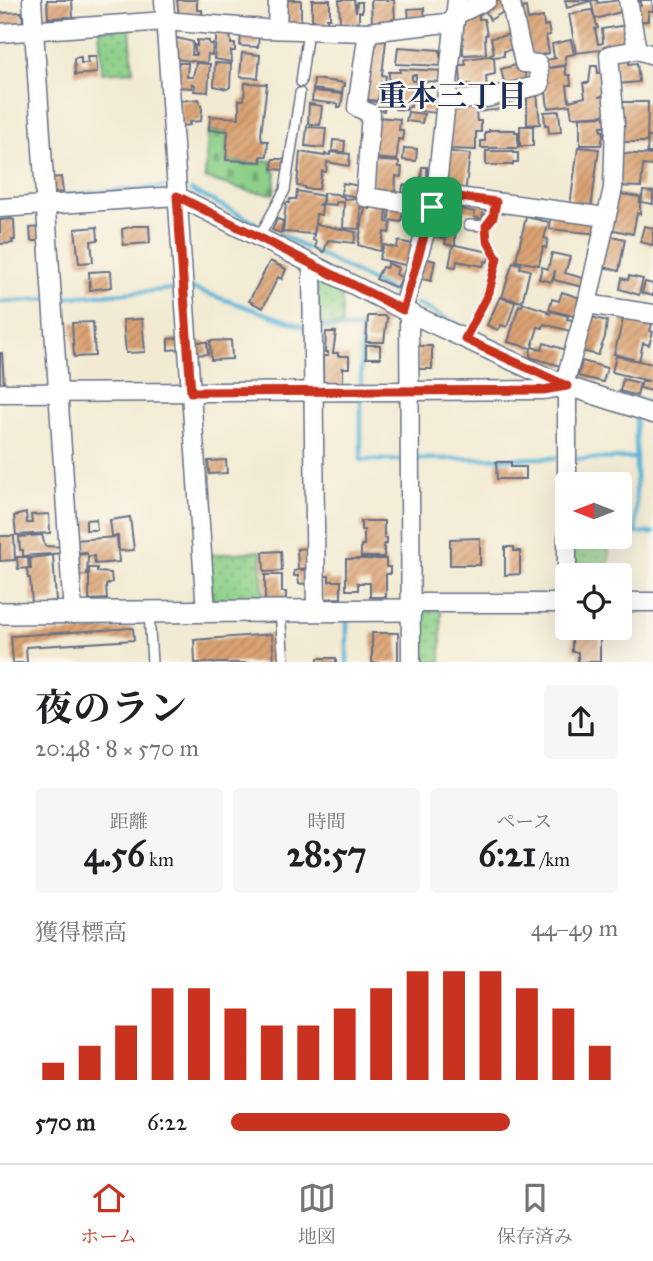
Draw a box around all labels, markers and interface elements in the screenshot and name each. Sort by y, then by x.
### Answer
district label: 重本三丁目 [377,78,527,114]
pin [402,177,462,237]
icon: arrive [413,188,451,226]
north arrow [555,472,632,550]
map controls [555,472,632,640]
button: locate [555,563,632,640]
text: 夜のラン [35,685,187,731]
button: share [544,685,618,759]
text: 20:48 · 8 × 570 m [35,734,199,762]
text: 距離 [110,810,148,833]
text: 時間 [307,810,346,833]
text: ペース [496,810,552,833]
text: 4.56 [84,833,145,876]
text: 28:57 [287,833,366,876]
text: 6:21 [478,833,536,876]
text: km [145,848,174,871]
text: /km [536,848,570,871]
text: 44–49 m [531,914,618,942]
text: 獲得標高 [35,918,127,946]
text: 570 m [35,1108,96,1136]
text: 6:22 [147,1108,187,1136]
tab: ホーム [80,1179,137,1248]
tab: 地図 [298,1179,336,1248]
tab: 保存済み [497,1179,573,1248]

